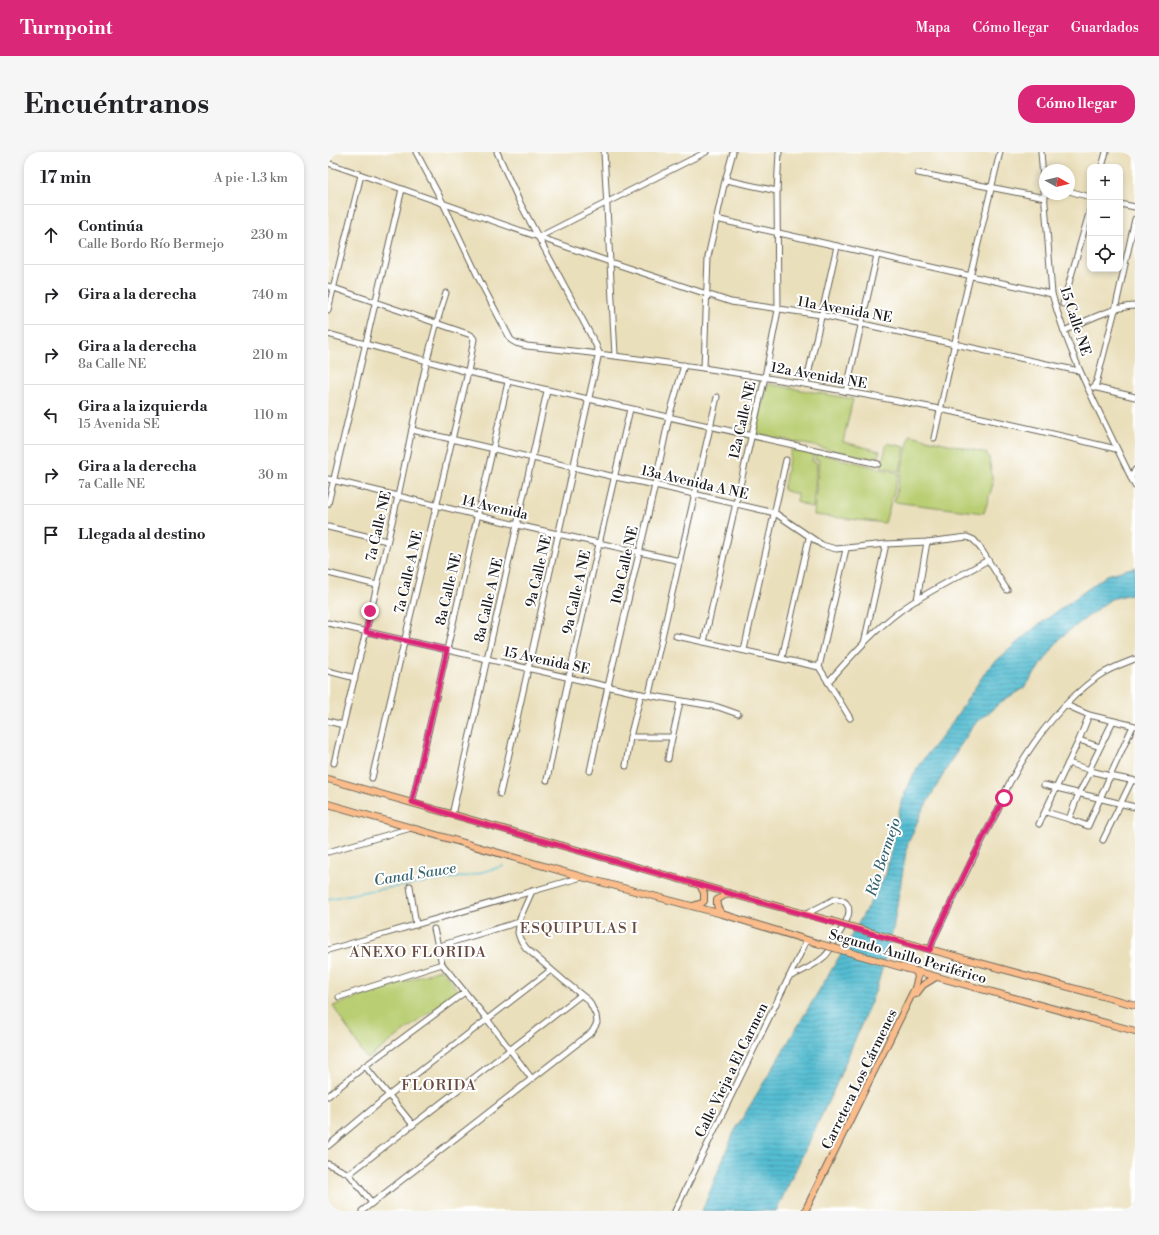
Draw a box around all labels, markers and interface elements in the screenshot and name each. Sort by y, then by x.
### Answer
text: Turnpoint [20,16,113,40]
text: Mapa [916,19,950,37]
text: Cómo llegar [972,19,1049,37]
text: Guardados [1071,19,1139,37]
button: Cómo llegar [1018,85,1135,123]
text: Encuéntranos [24,87,209,122]
north arrow [1039,164,1075,200]
map controls [1087,164,1123,272]
button: + [1087,164,1123,200]
text: 17 min [40,167,91,189]
text: A pie · 1.3 km [214,170,288,186]
button: − [1087,200,1123,236]
text: Continúa [78,217,143,236]
icon: ahead [40,224,62,246]
text: 230 m [251,227,288,243]
text: Calle Bordo Río Bermejo [78,236,224,252]
button: locate [1087,236,1123,272]
icon: right [40,284,62,306]
street label: 15 Calle NE [1055,284,1095,358]
text: Gira a la derecha [78,285,197,304]
text: 740 m [252,287,288,303]
street label: 11a Avenida NE [796,293,894,327]
text: Gira a la derecha [78,337,197,356]
icon: right [40,344,62,366]
text: 210 m [253,347,288,363]
text: 8a Calle NE [78,356,146,372]
street label: 12a Avenida NE [769,359,869,393]
street label: 12a Calle NE [725,380,761,461]
text: Gira a la izquierda [78,397,208,416]
icon: left [40,404,62,426]
text: 110 m [254,407,288,423]
text: 15 Avenida SE [78,416,160,432]
text: Gira a la derecha [78,457,197,476]
street label: 13a Avenida A NE [639,462,750,504]
icon: right [40,464,62,486]
text: 30 m [258,467,288,483]
text: 7a Calle NE [78,476,145,492]
street label: 7a Calle NE [362,489,396,563]
street label: 14 Avenida [460,492,531,525]
icon: arrive [40,524,62,546]
street label: 10a Calle NE [607,524,643,606]
text: Llegada al destino [78,525,206,544]
street label: 7a Calle A NE [391,529,427,615]
street label: 9a Calle NE [522,533,556,609]
street label: 9a Calle A NE [559,548,595,636]
street label: 8a Calle NE [432,551,466,627]
street label: 8a Calle A NE [471,556,507,644]
route end [361,602,379,620]
street label: 15 Avenida SE [502,643,592,679]
route start [995,789,1013,807]
water label: Río Bermejo [862,815,905,900]
water label: Canal Sauce [373,859,458,890]
district label: ESQUIPULAS I [520,919,638,938]
street label: Segundo Anillo Periférico [827,926,989,988]
district label: ANEXO FLORIDA [348,943,487,962]
street label: Calle Vieja a El Carmen [691,999,773,1141]
street label: Carretera Los Cármenes [818,1006,902,1153]
district label: FLORIDA [401,1076,477,1095]

